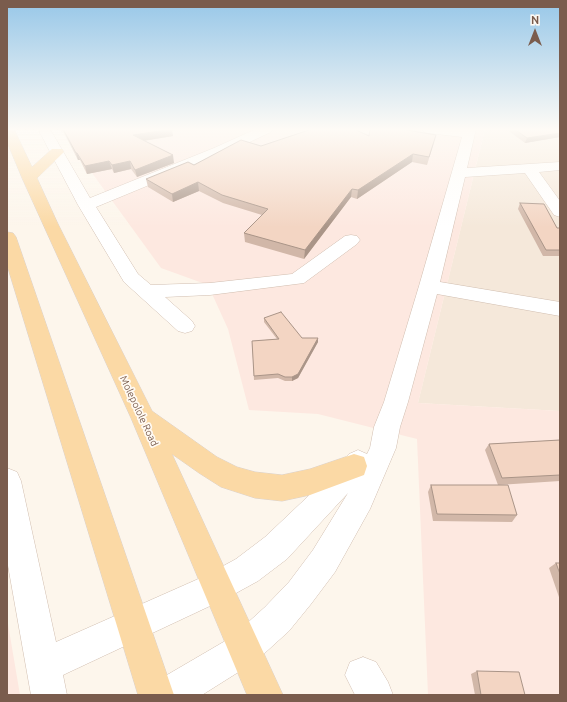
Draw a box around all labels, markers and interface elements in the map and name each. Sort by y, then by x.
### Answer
north arrow [515,12,555,52]
text: N [531,14,539,26]
street label: Molepolole Road [117,374,161,448]

